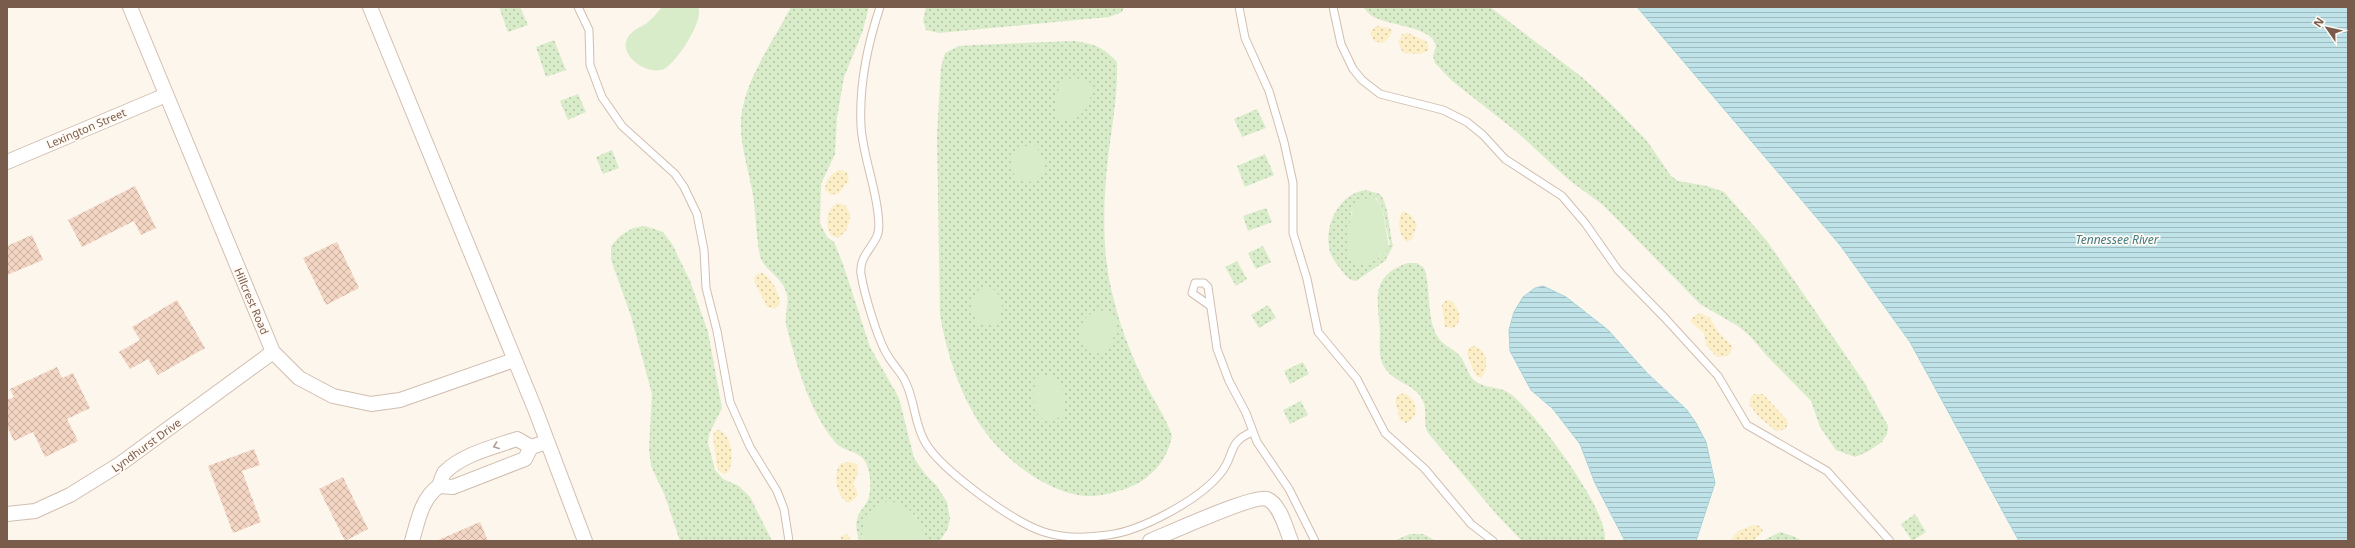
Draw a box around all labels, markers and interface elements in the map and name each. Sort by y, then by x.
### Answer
north arrow [2307,8,2347,48]
text: N [2310,14,2327,30]
street label: Lexington Street [44,104,128,152]
water label: Tennessee River [2076,231,2160,248]
street label: Hillcrest Road [231,265,273,337]
street label: Lyndhurst Drive [108,415,184,475]
one-way arrow [492,442,499,450]

